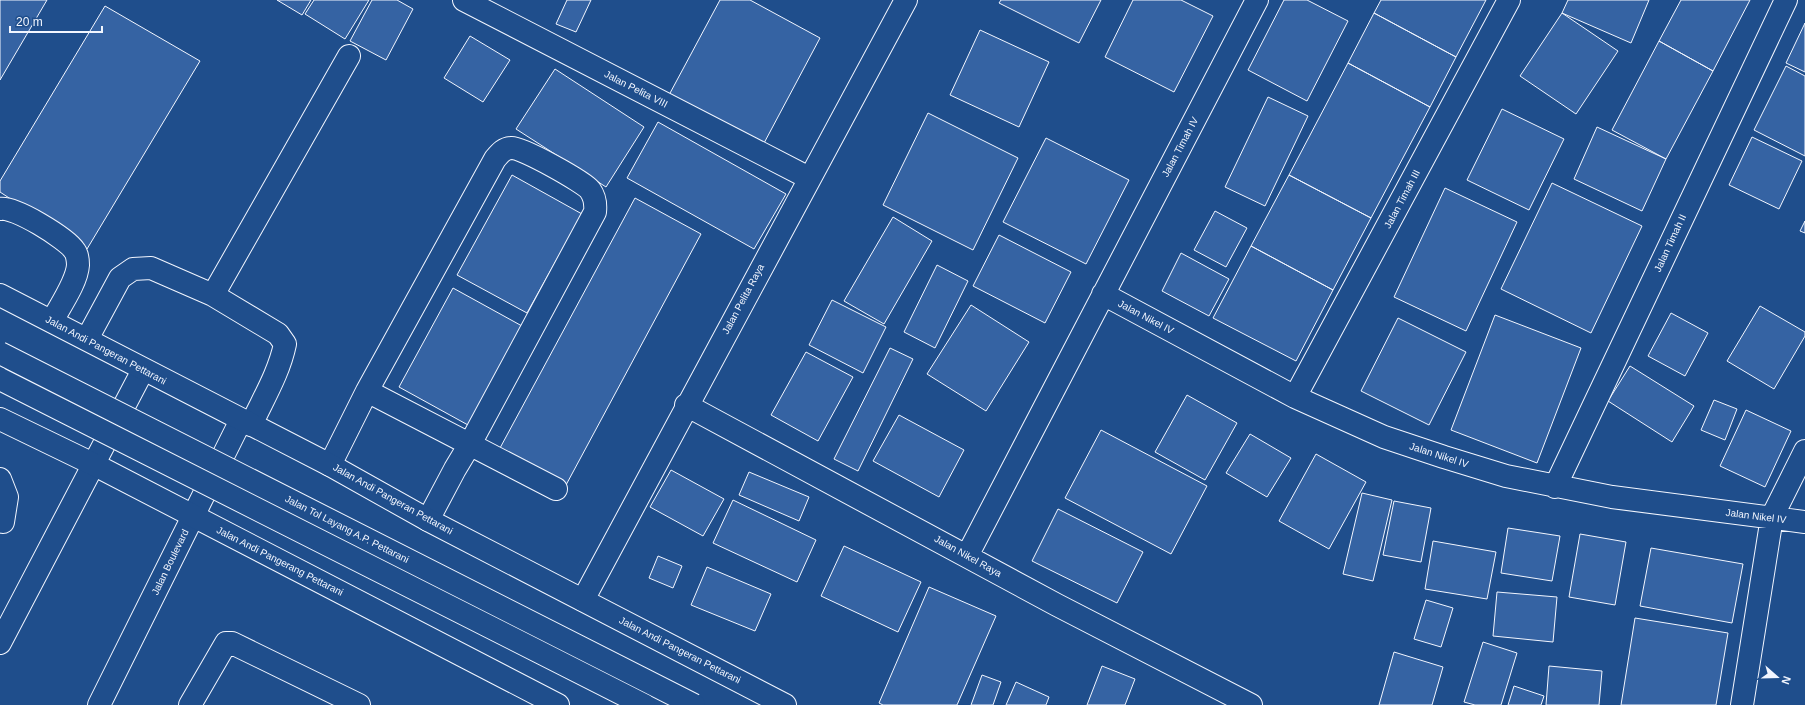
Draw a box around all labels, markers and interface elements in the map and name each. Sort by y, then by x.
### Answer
scale bar [10,8,102,34]
text: 20 m [16,15,43,29]
street label: Jalan Pelita VIII [603,68,669,110]
street label: Jalan Timah IV [1160,115,1201,179]
street label: Jalan Timah III [1382,168,1422,230]
street label: Jalan Timah II [1652,212,1688,274]
street label: Jalan Pelita Raya [720,262,766,336]
street label: Jalan Nikel IV [1116,298,1176,336]
street label: Jalan Andi Pangeran Pettarani [44,313,168,387]
street label: Jalan Nikel IV [1408,440,1470,470]
street label: Jalan Andi Pangeran Pettarani [331,461,455,537]
street label: Jalan Tol Layang A.P. Pettarani [283,493,411,565]
street label: Jalan Nikel IV [1725,507,1787,525]
street label: Jalan Andi Pangerang Pettarani [215,524,345,598]
street label: Jalan Boulevard [149,527,191,597]
street label: Jalan Nikel Raya [933,533,1004,579]
street label: Jalan Andi Pangeran Pettarani [617,614,743,686]
north arrow [1757,657,1797,697]
text: N [1779,675,1793,686]

